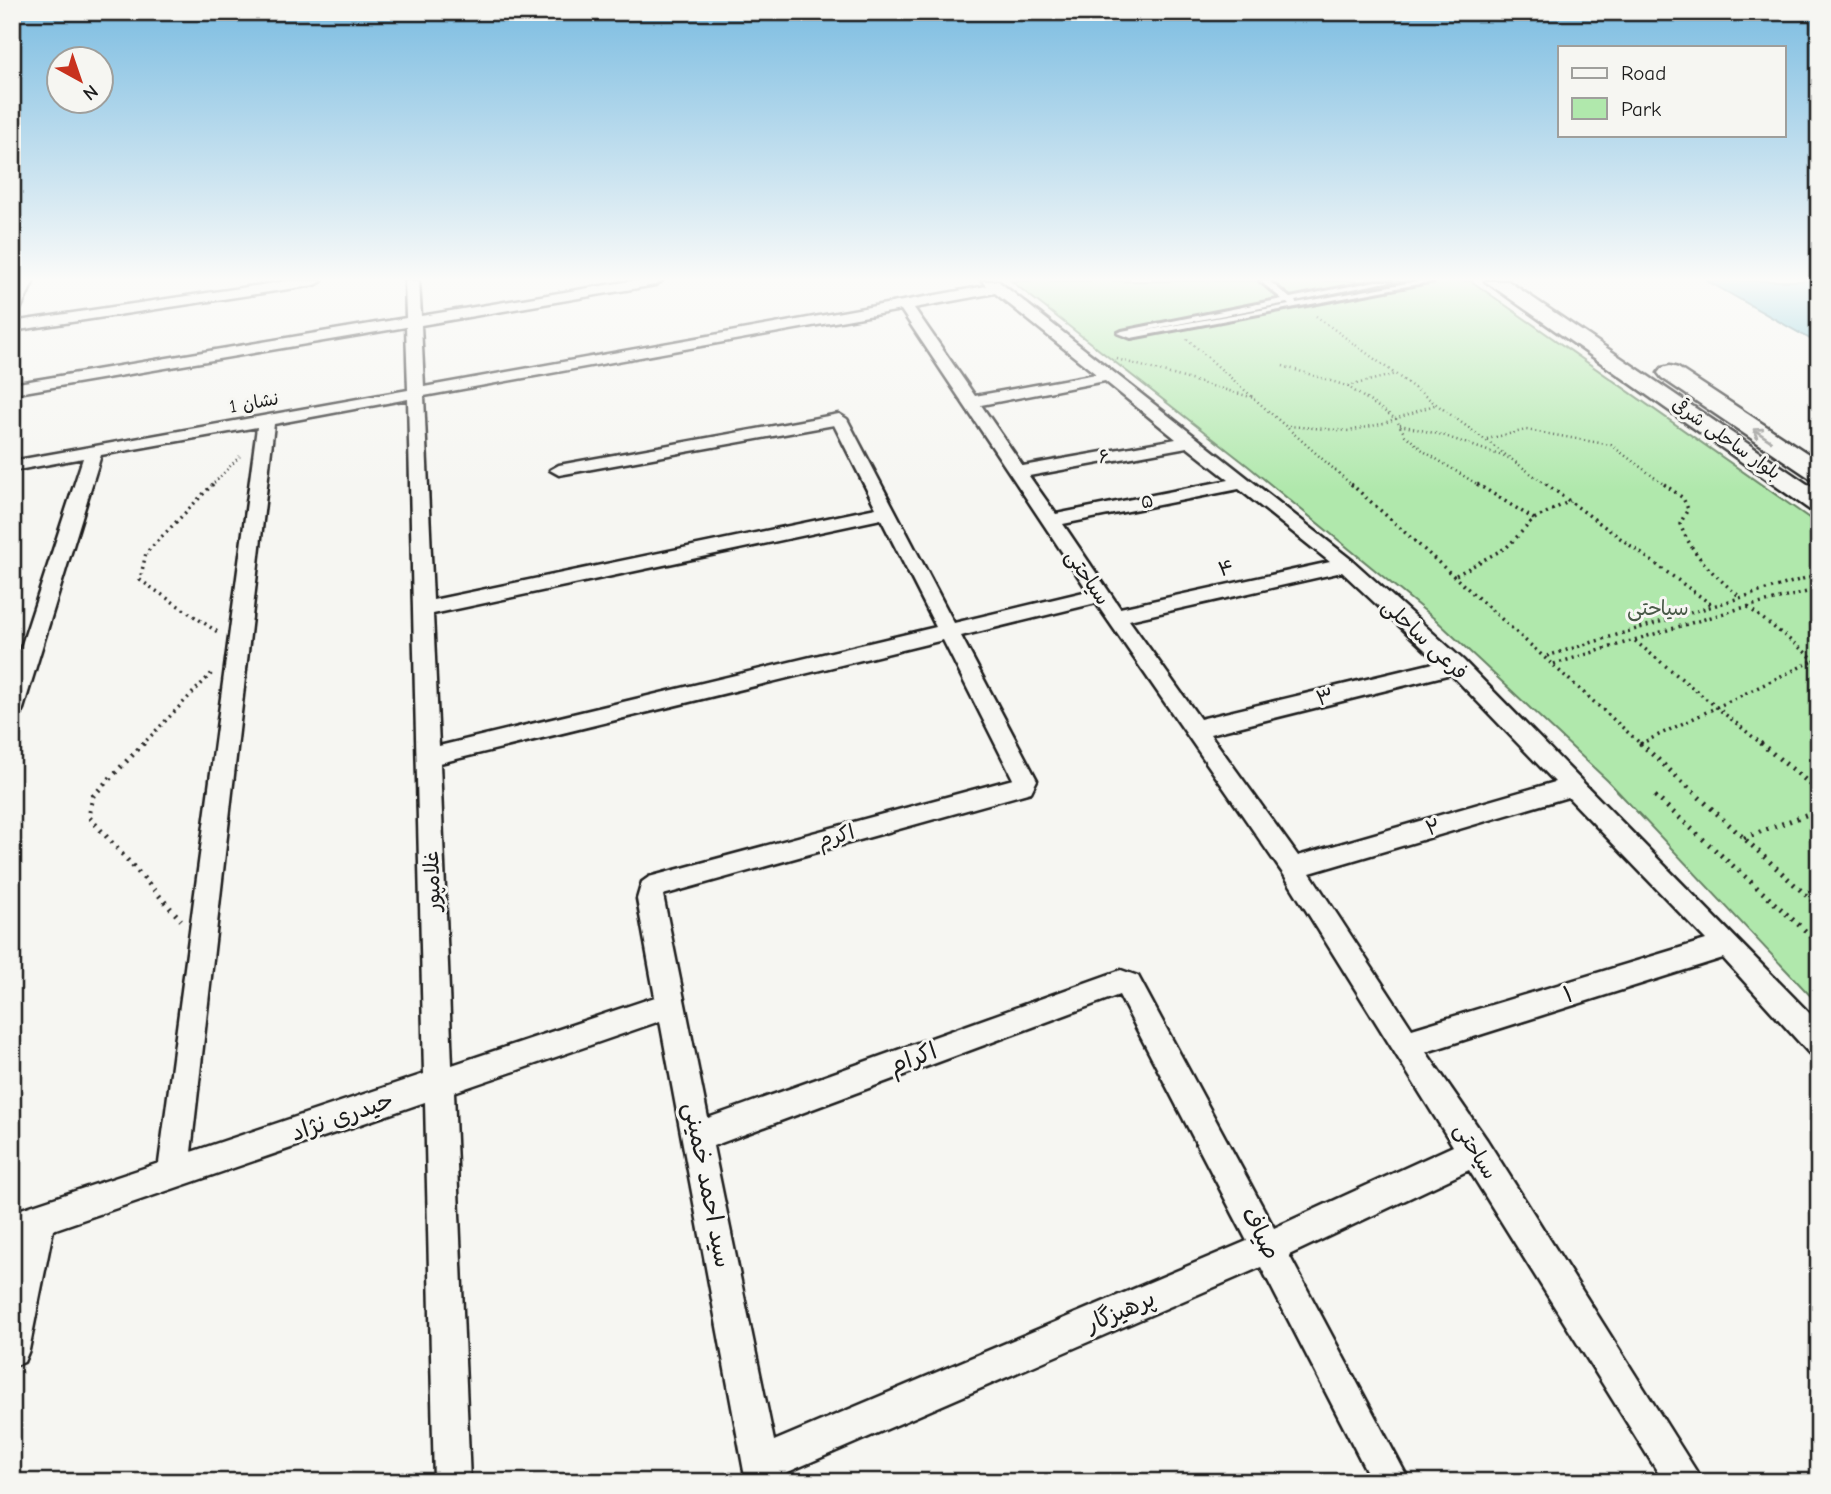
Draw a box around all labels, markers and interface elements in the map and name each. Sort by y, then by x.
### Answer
north arrow [46,46,116,116]
legend [1558,46,1786,136]
text: Road [1621,61,1666,85]
text: N [78,80,102,105]
text: Park [1621,97,1661,121]
street label: نشان 1 [228,388,280,418]
street label: بلوار ساحلی شرقی [1668,392,1785,484]
one-way arrow [1753,427,1772,442]
street label: ۶ [1097,446,1111,468]
street label: ۵ [1139,491,1155,513]
street label: سیاحتی [1059,545,1115,610]
street label: ۴ [1216,555,1236,581]
street label: فرعی ساحلی [1376,593,1473,686]
park label: سیاحتی [1627,596,1689,622]
street label: ۳ [1314,683,1336,711]
street label: ۲ [1423,814,1443,840]
street label: اکرم [815,820,858,856]
street label: غلامپور [419,850,446,914]
street label: ۱ [1560,979,1576,1009]
street label: اکرام [885,1037,942,1084]
street label: حیدری نژاد [287,1085,397,1147]
street label: سید احمد خمینی [677,1100,738,1270]
street label: سیاحتی [1448,1118,1503,1185]
street label: صیاف [1236,1202,1286,1264]
street label: پرهیزگار [1080,1284,1160,1339]

